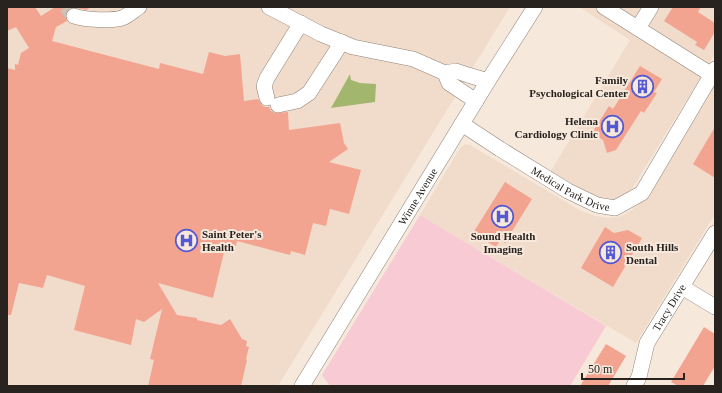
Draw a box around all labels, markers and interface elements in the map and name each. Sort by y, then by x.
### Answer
building icon: Family Psychological Center [630,73,656,99]
place label: Family Psychological Center [529,74,628,99]
hospital icon: Helena Cardiology Clinic [600,114,626,140]
place label: Helena Cardiology Clinic [515,115,598,140]
street label: Medical Park Drive [529,164,611,213]
street label: Winne Avenue [396,166,440,227]
hospital icon: Sound Health Imaging [490,203,516,229]
hospital icon: Saint Peter's Health [174,227,200,253]
place label: Saint Peter's Health [202,228,262,253]
place label: Sound Health Imaging [471,230,535,255]
building icon: South Hills Dental [598,240,624,266]
place label: South Hills Dental [626,241,679,266]
street label: Tracy Drive [650,282,688,333]
scale bar [582,355,684,381]
text: 50 m [588,362,613,376]

